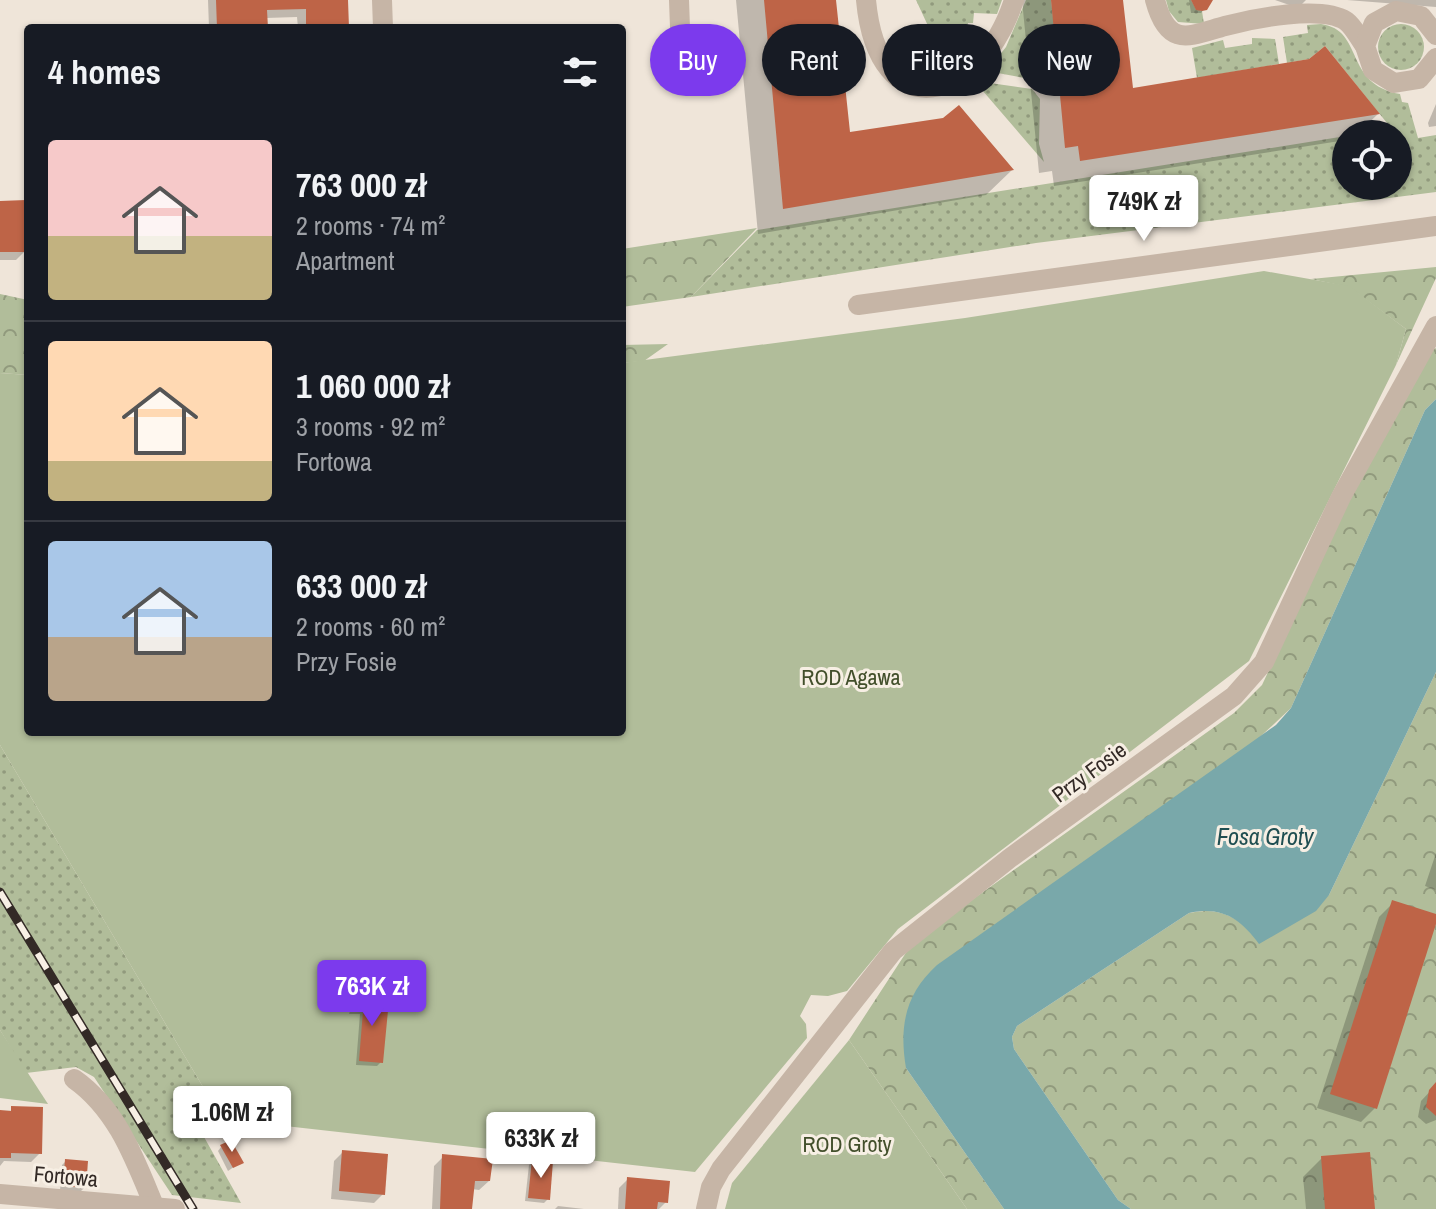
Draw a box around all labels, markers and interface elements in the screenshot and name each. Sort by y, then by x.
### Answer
chip: Buy [650,24,746,96]
chip: Rent [762,24,866,96]
chip: Filters [882,24,1002,96]
chip: New [1018,24,1120,96]
text: 4 homes [48,49,161,95]
icon: filters [558,50,602,94]
map controls [1332,120,1412,200]
button: locate [1332,120,1412,200]
text: 763 000 zł [296,162,426,208]
icon: home [112,172,208,268]
pin: 749K zł [1070,175,1218,243]
text: 749K zł [1107,183,1181,218]
text: 2 rooms · 74 m² [296,208,445,243]
text: Apartment [296,243,394,278]
text: 1 060 000 zł [296,363,449,409]
icon: home [112,373,208,469]
text: 3 rooms · 92 m² [296,409,445,444]
text: Fortowa [296,444,372,479]
text: 633 000 zł [296,563,426,609]
icon: home [112,573,208,669]
text: 2 rooms · 60 m² [296,609,445,644]
text: Przy Fosie [296,644,397,679]
park label: ROD Agawa [801,662,901,692]
street label: Przy Fosie [1046,735,1132,809]
water label: Fosa Groty [1217,820,1314,852]
pin: 763K zł [298,960,446,1028]
text: 763K zł [335,968,409,1003]
pin: 1.06M zł [149,1086,315,1154]
text: 1.06M zł [191,1094,273,1129]
pin: 633K zł [467,1112,615,1180]
text: 633K zł [504,1120,578,1155]
park label: ROD Groty [802,1129,892,1159]
street label: Fortowa [33,1158,99,1194]

